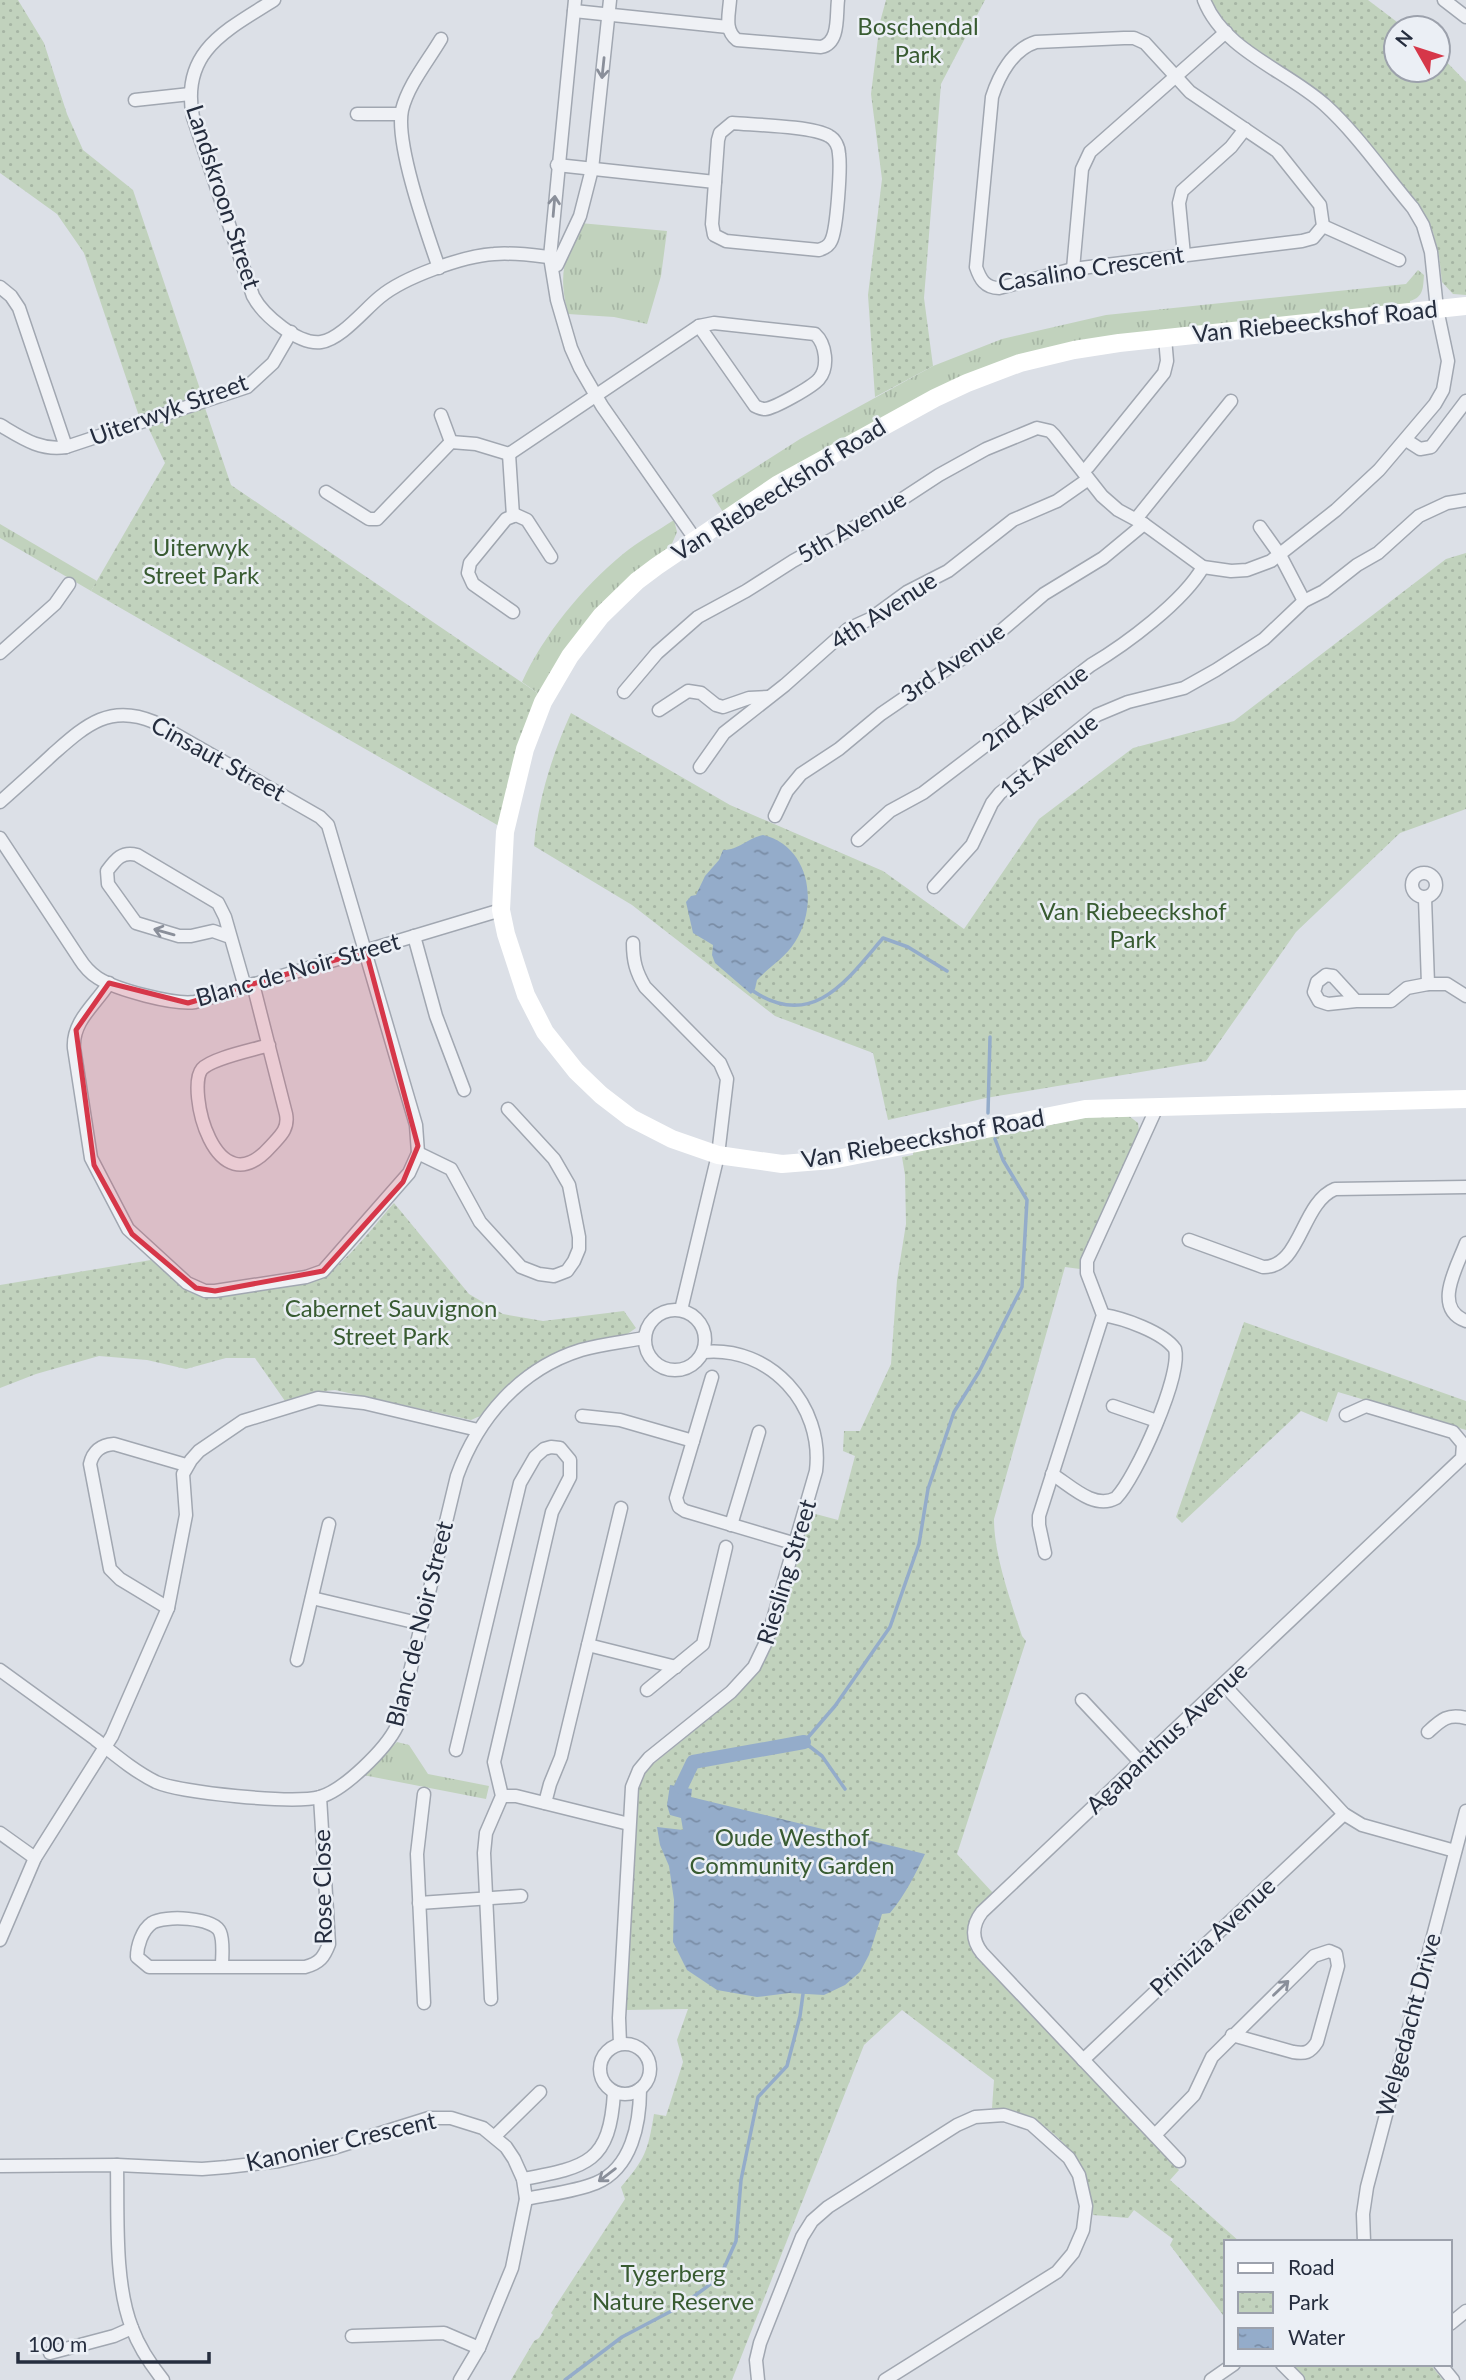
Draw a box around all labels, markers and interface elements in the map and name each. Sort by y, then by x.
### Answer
park label: Boschendal Park [857,11,979,68]
north arrow [1382,14,1452,84]
text: N [1390,25,1417,51]
one-way arrow [596,56,609,79]
street label: Landskroon Street [181,101,268,293]
one-way arrow [548,195,561,218]
street label: Casalino Crescent [996,238,1186,297]
street label: Van Riebeeckshof Road [1191,293,1439,348]
street label: Uiterwyk Street [86,366,252,451]
street label: Van Riebeeckshof Road [666,411,890,566]
street label: 5th Avenue [792,483,911,568]
park label: Uiterwyk Street Park [143,532,260,589]
street label: 4th Avenue [825,565,942,655]
street label: 3rd Avenue [895,615,1010,708]
street label: 2nd Avenue [975,657,1093,756]
street label: 1st Avenue [993,707,1103,803]
street label: Cinsaut Street [147,709,291,807]
park label: Van Riebeeckshof Park [1039,896,1227,953]
one-way arrow [154,924,176,937]
street label: Blanc de Noir Street [192,925,403,1012]
street label: Van Riebeeckshof Road [799,1102,1046,1173]
park label: Cabernet Sauvignon Street Park [285,1293,497,1350]
street label: Riesling Street [750,1495,822,1648]
street label: Blanc de Noir Street [379,1517,458,1730]
street label: Agapanthus Avenue [1079,1655,1253,1819]
park label: Oude Westhof Community Garden [689,1822,895,1879]
street label: Rose Close [306,1829,337,1945]
street label: Prinizia Avenue [1143,1870,1281,2001]
street label: Welgedacht Drive [1369,1930,1446,2120]
one-way arrow [1273,1979,1290,1996]
street label: Kanonier Crescent [243,2105,439,2176]
one-way arrow [598,2168,617,2182]
legend [1224,2240,1452,2366]
text: Road [1288,2254,1335,2279]
park label: Tygerberg Nature Reserve [592,2258,754,2315]
text: Park [1288,2289,1329,2314]
scale bar [18,2320,208,2364]
text: Water [1288,2324,1345,2349]
text: 100 m [28,2331,87,2356]

